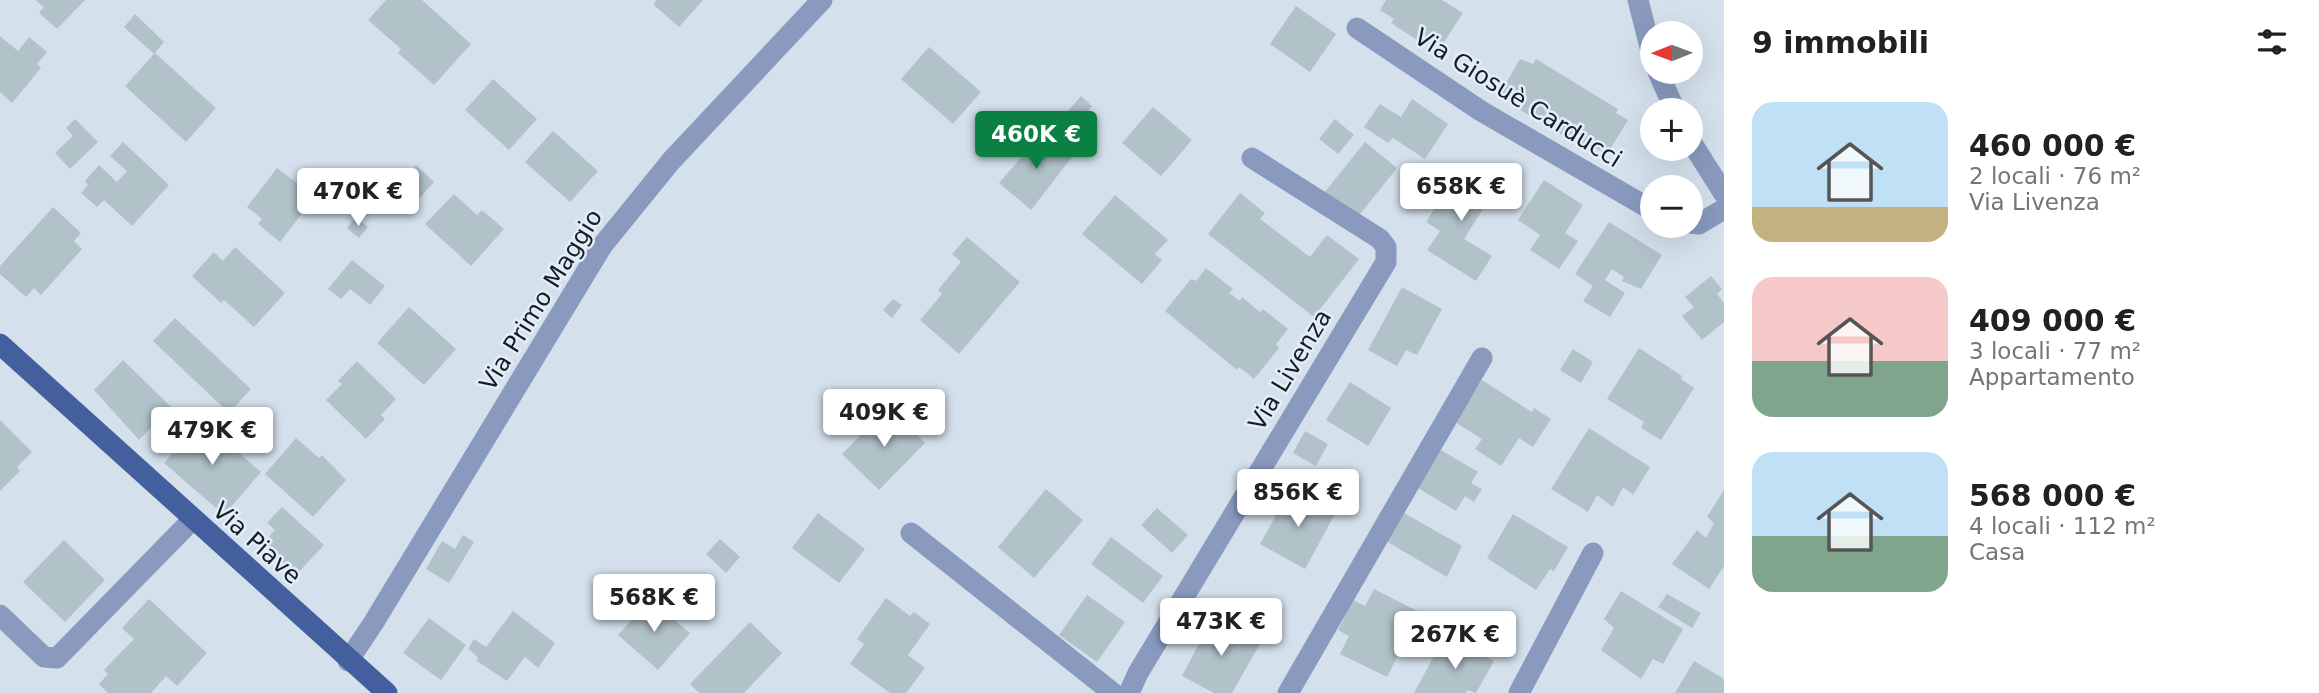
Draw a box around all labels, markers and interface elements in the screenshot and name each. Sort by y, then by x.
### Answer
north arrow [1640,21,1703,84]
map controls [1640,21,1703,238]
street label: Via Giosuè Carducci [1409,23,1627,173]
icon: filters [2253,23,2291,61]
text: 9 immobili [1752,25,1929,60]
button: + [1640,98,1703,161]
pin: 460K € [979,111,1093,171]
text: 460K € [991,121,1081,147]
text: 460 000 € [1969,128,2136,163]
icon: home [1808,130,1892,214]
text: 2 locali · 76 m² [1969,163,2141,189]
pin: 658K € [1404,164,1518,223]
pin: 470K € [301,168,415,228]
text: 658K € [1416,173,1506,199]
button: − [1640,175,1703,238]
text: 470K € [313,178,403,204]
text: Via Livenza [1969,189,2100,215]
street label: Via Primo Maggio [474,204,608,396]
text: 409 000 € [1969,303,2136,338]
street label: Via Livenza [1243,304,1337,436]
icon: home [1808,305,1892,389]
text: 3 locali · 77 m² [1969,338,2141,364]
text: Appartamento [1969,364,2135,390]
pin: 409K € [827,390,941,449]
text: 409K € [839,399,929,425]
pin: 479K € [155,407,269,467]
text: 479K € [167,417,257,443]
pin: 856K € [1241,470,1355,529]
text: 568 000 € [1969,478,2136,513]
text: 856K € [1253,479,1343,505]
icon: home [1808,480,1892,564]
street label: Via Piave [207,496,307,590]
text: 4 locali · 112 m² [1969,513,2156,539]
text: Casa [1969,539,2025,565]
pin: 568K € [597,574,711,634]
text: 568K € [609,584,699,610]
pin: 473K € [1164,598,1278,658]
text: 473K € [1176,608,1266,634]
pin: 267K € [1398,612,1512,671]
text: 267K € [1410,621,1500,647]

